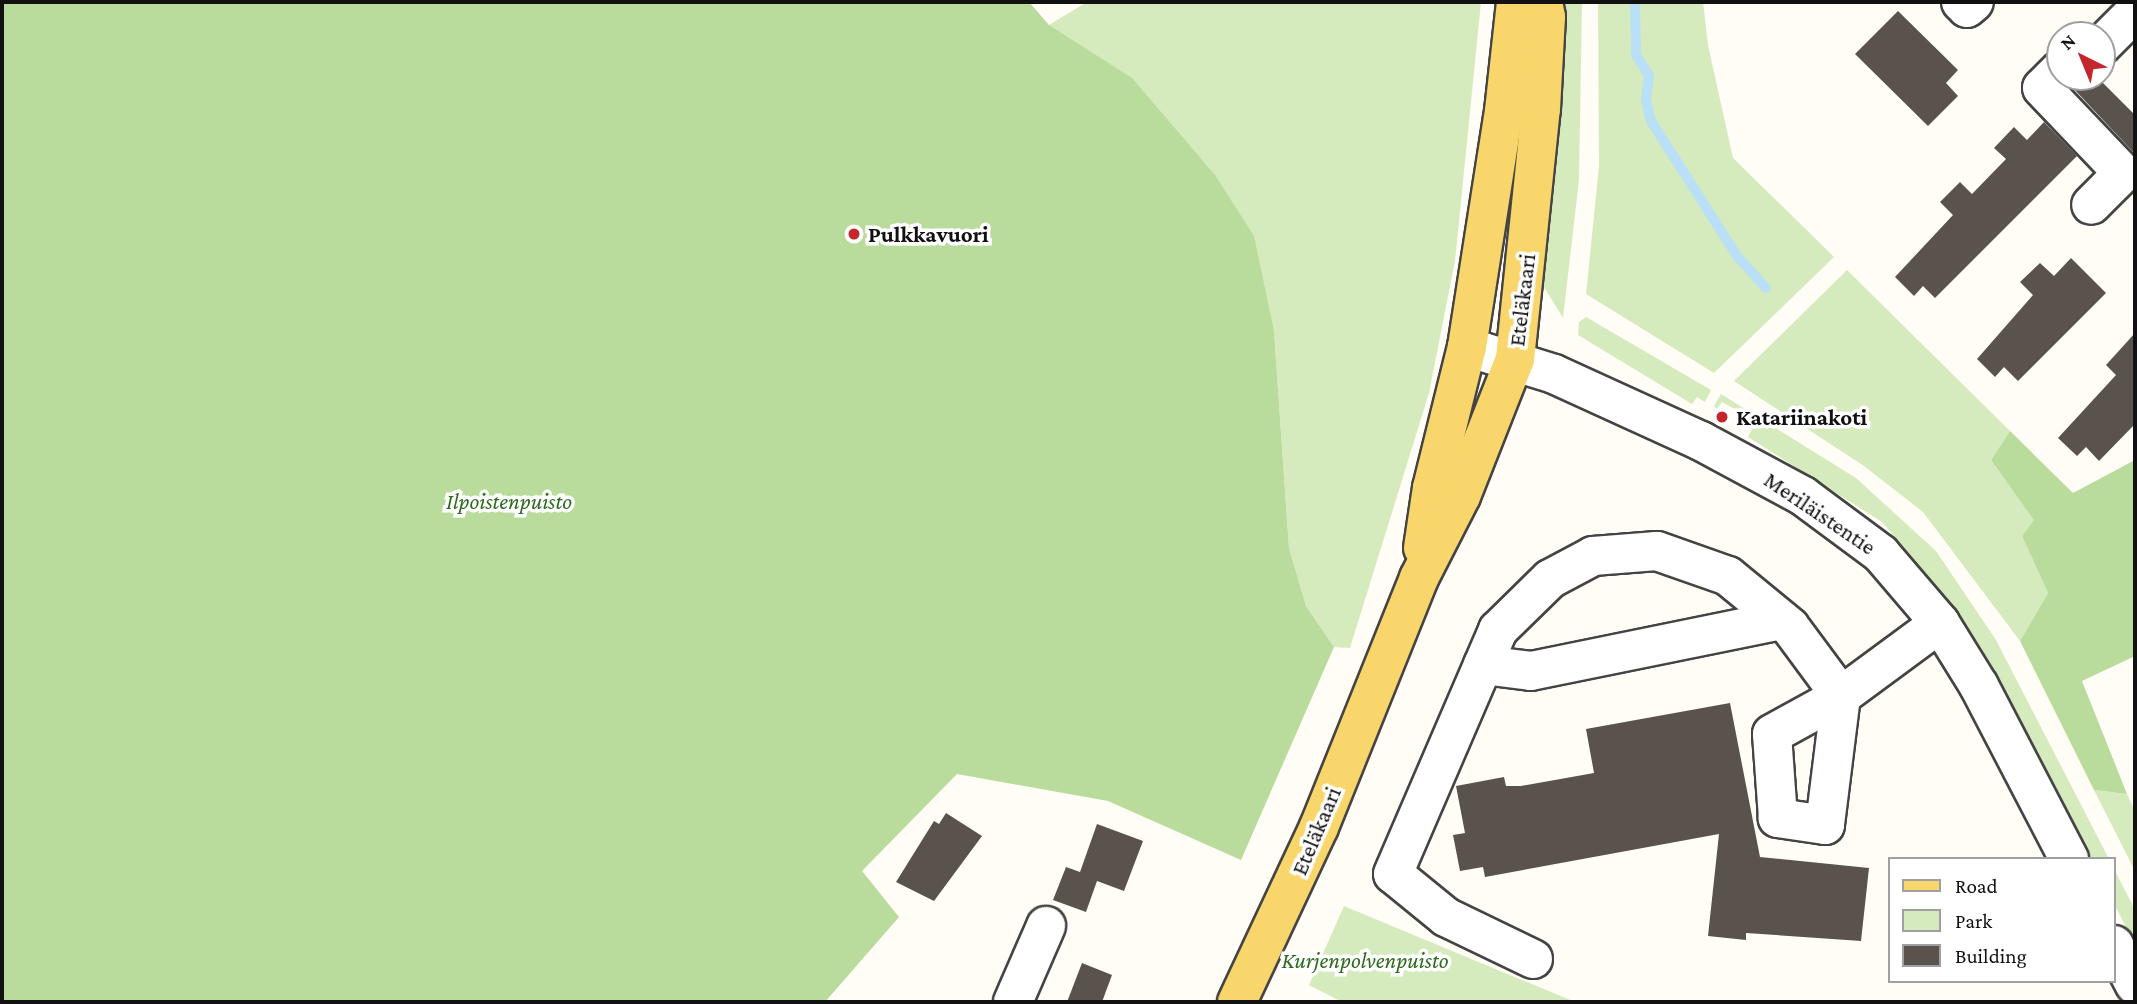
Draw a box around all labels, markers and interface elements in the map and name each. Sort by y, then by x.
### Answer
north arrow [2046,21,2116,91]
text: N [2056,30,2080,54]
place label: Pulkkavuori [868,220,989,248]
marker: Pulkkavuori [846,226,862,242]
street label: Eteläkaari [1503,252,1541,348]
place label: Katariinakoti [1736,403,1867,431]
marker: Katariinakoti [1714,409,1730,425]
street label: Meriläistentie [1759,466,1881,560]
park label: Ilpoistenpuisto [446,487,572,515]
street label: Eteläkaari [1285,783,1347,879]
legend [1888,857,2116,983]
text: Road [1955,874,1998,898]
text: Park [1955,909,1992,933]
text: Building [1955,944,2027,968]
park label: Kurjenpolvenpuisto [1281,946,1449,974]

